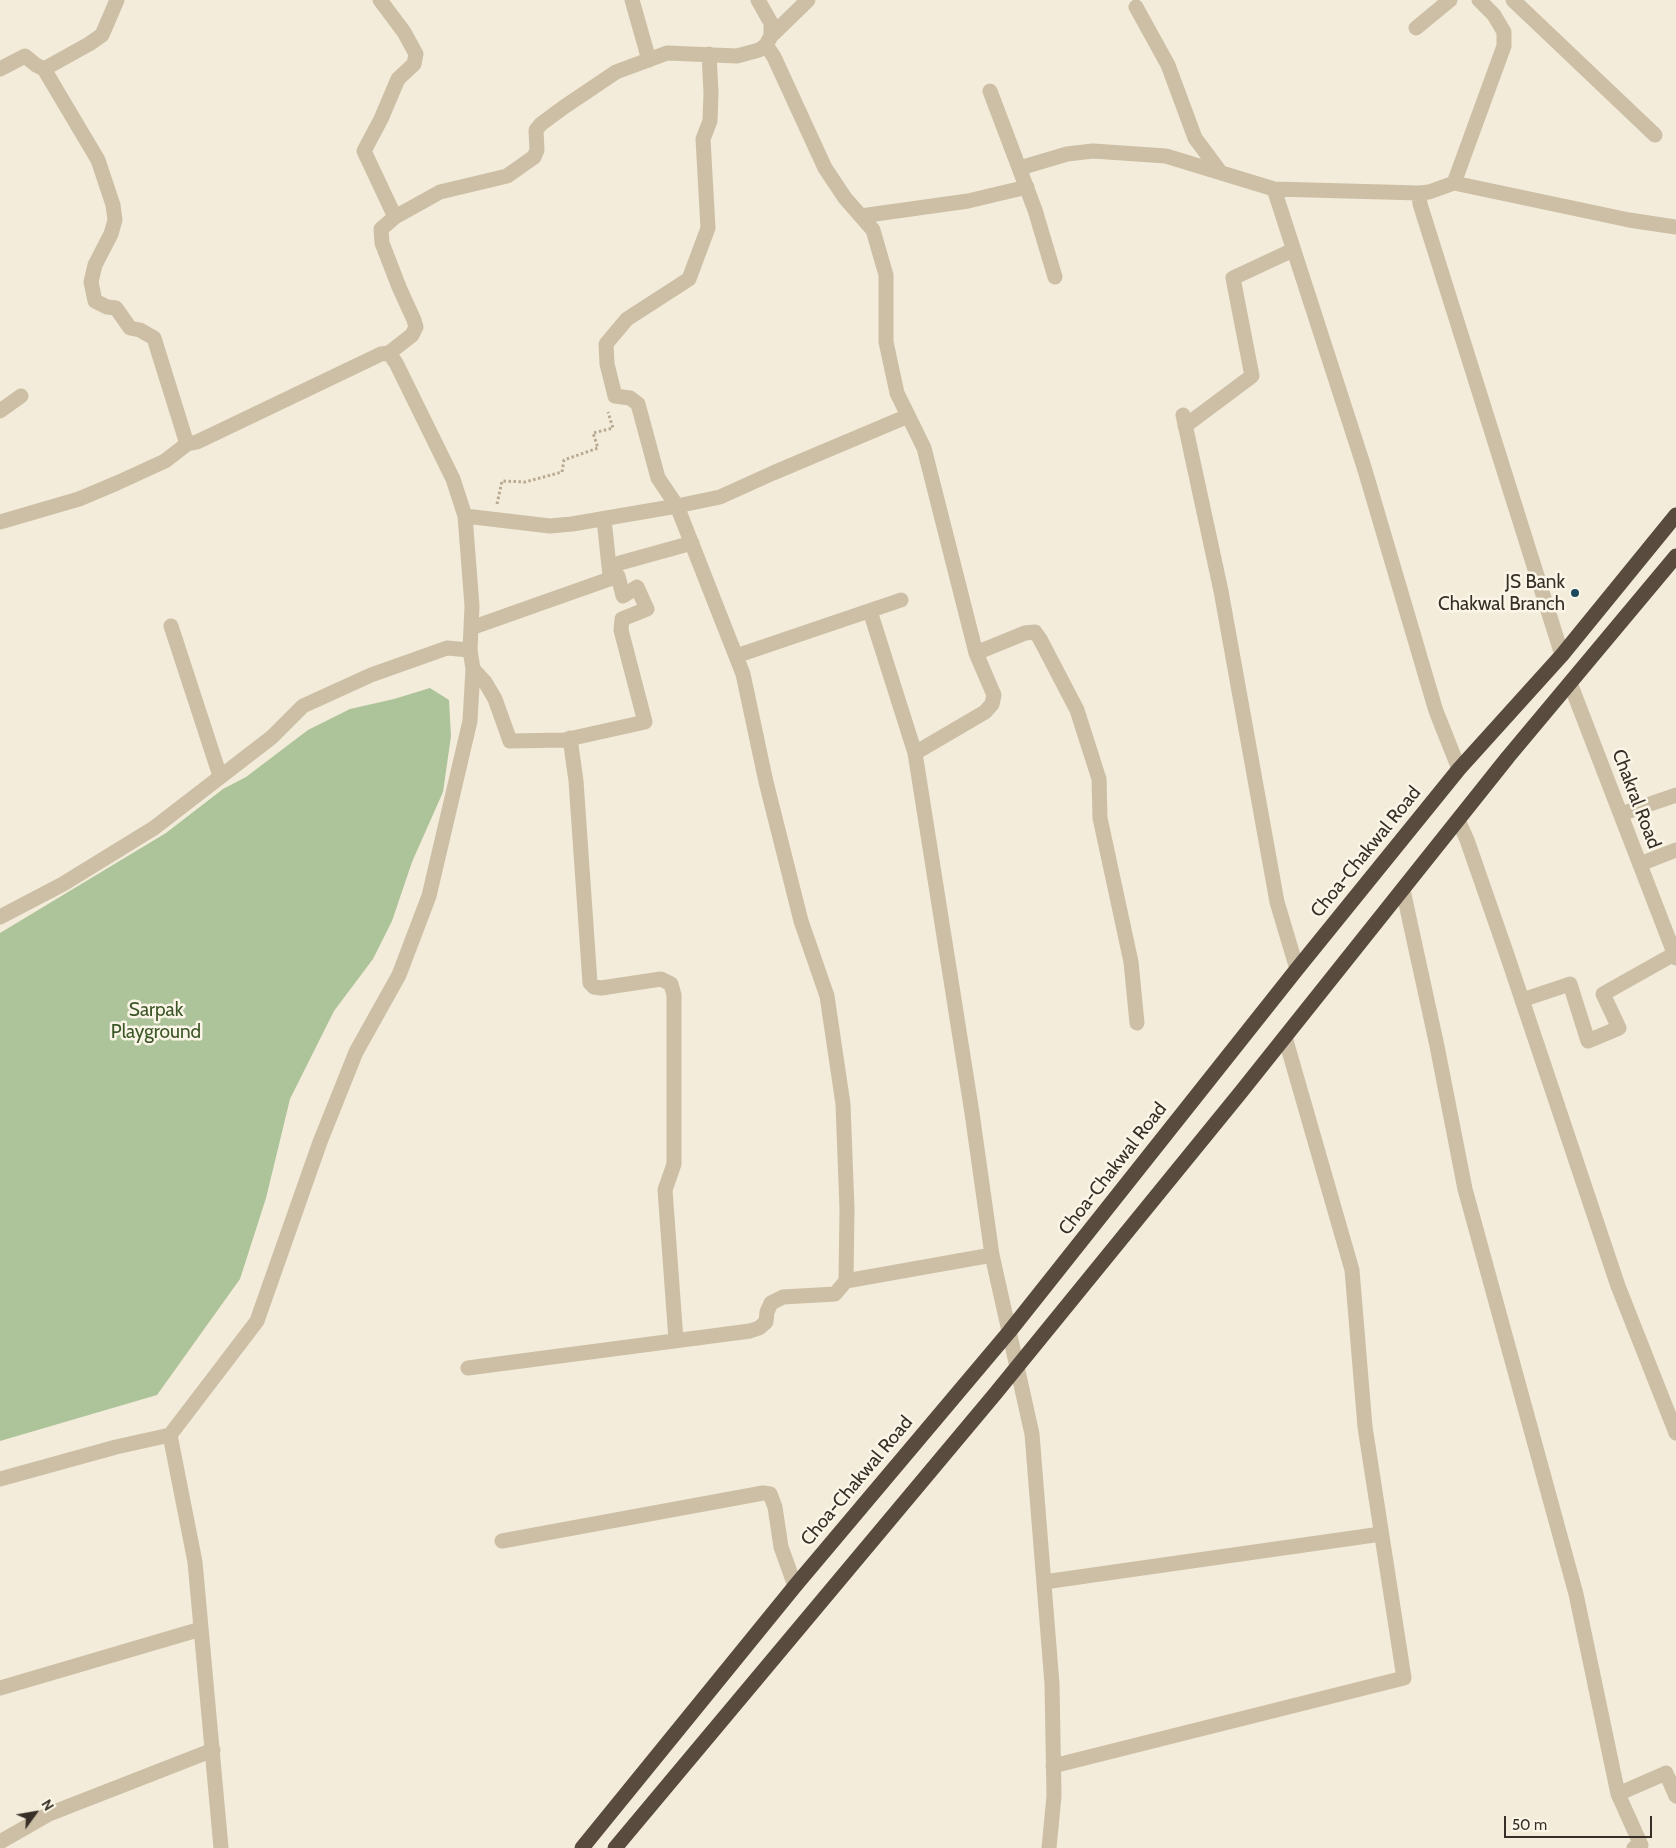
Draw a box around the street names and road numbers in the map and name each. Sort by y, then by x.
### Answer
street label: Chakral Road [1607,746,1665,852]
street label: Choa-Chakwal Road [1306,782,1426,922]
street label: Choa-Chakwal Road [1054,1098,1172,1240]
street label: Choa-Chakwal Road [796,1412,918,1550]

